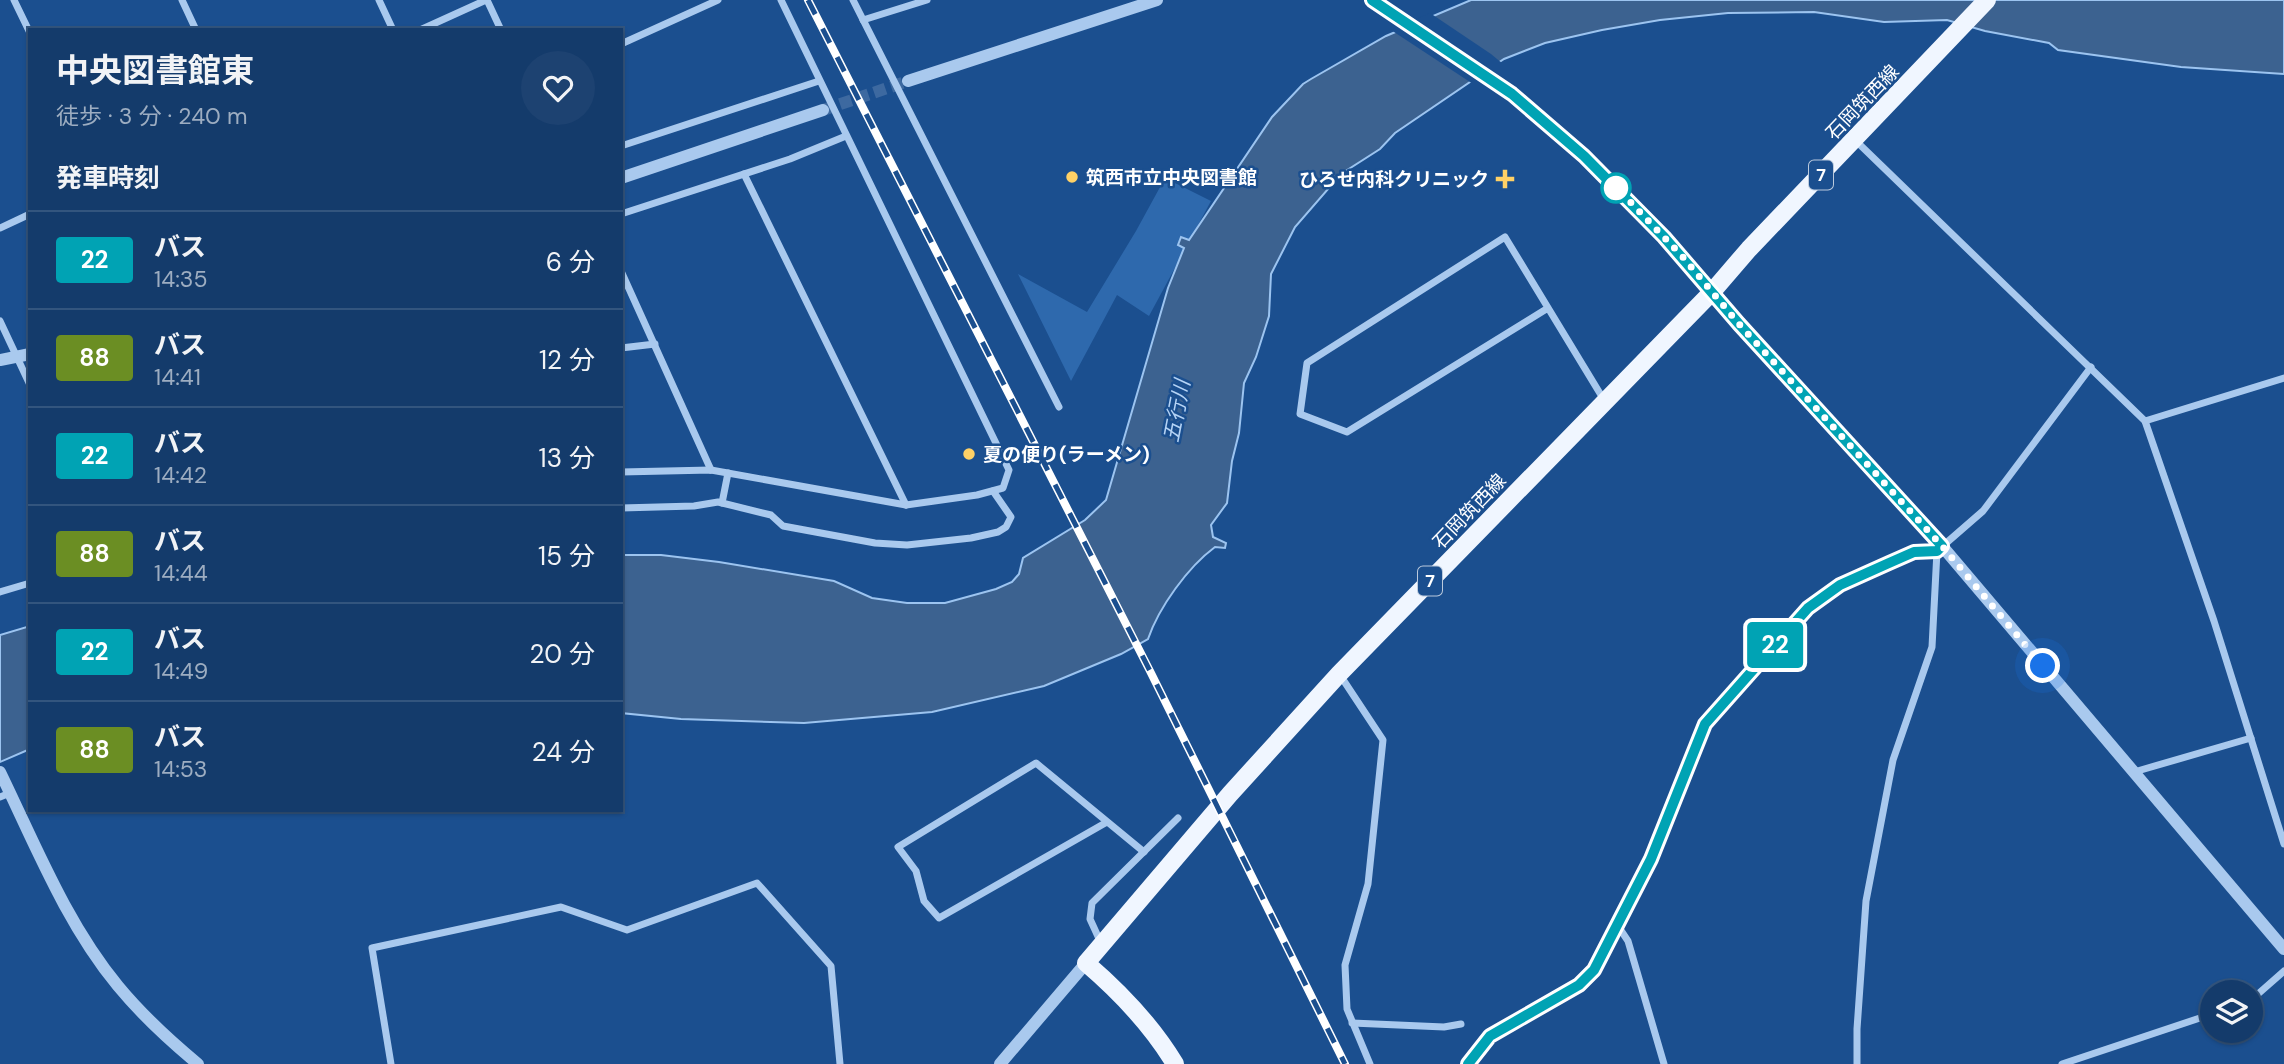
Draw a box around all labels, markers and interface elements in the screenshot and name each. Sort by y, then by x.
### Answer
text: 中央図書館東 [56,49,254,92]
button: heart [521,51,595,125]
street label: 石岡筑西線 [1820,59,1904,145]
text: 徒歩 · 3 分 · 240 m [56,101,247,131]
road number: 7 [1809,160,1833,190]
text: 発車時刻 [56,161,160,195]
place label: 筑西市立中央図書館 [1086,165,1257,190]
place label: ひろせ内科クリニック [1299,167,1489,192]
marker: 筑西市立中央図書館 [1064,169,1080,185]
marker: ひろせ内科クリニック [1495,169,1515,189]
unlabelled marker [1601,173,1631,203]
text: バス [154,230,206,264]
text: 22 [81,244,108,275]
text: 6 分 [546,245,595,279]
text: 14:35 [154,264,207,294]
text: バス [154,328,206,362]
text: 88 [79,342,110,373]
text: 12 分 [539,343,595,377]
text: 14:41 [154,362,201,392]
water label: 五行川 [1157,375,1197,445]
text: バス [154,426,206,460]
text: 22 [81,440,108,471]
text: 13 分 [539,441,595,475]
place label: 夏の便り(ラーメン) [983,442,1150,467]
marker: 夏の便り(ラーメン) [961,446,977,462]
text: 14:42 [154,460,207,490]
street label: 石岡筑西線 [1427,468,1511,554]
text: バス [154,524,206,558]
text: 88 [79,538,110,569]
text: 15 分 [538,539,595,573]
text: 14:44 [154,558,208,588]
road number: 7 [1418,566,1442,596]
text: バス [154,622,206,656]
line badge: 22 [1744,622,1806,668]
text: 22 [1761,629,1789,660]
text: 22 [81,636,108,667]
text: 20 分 [530,637,595,671]
your location [2025,648,2060,683]
text: 14:49 [154,656,208,686]
text: バス [154,720,206,754]
text: 88 [79,734,110,765]
text: 24 分 [532,735,595,769]
text: 14:53 [154,754,207,784]
map controls [2200,980,2263,1043]
button: layers [2200,980,2263,1043]

